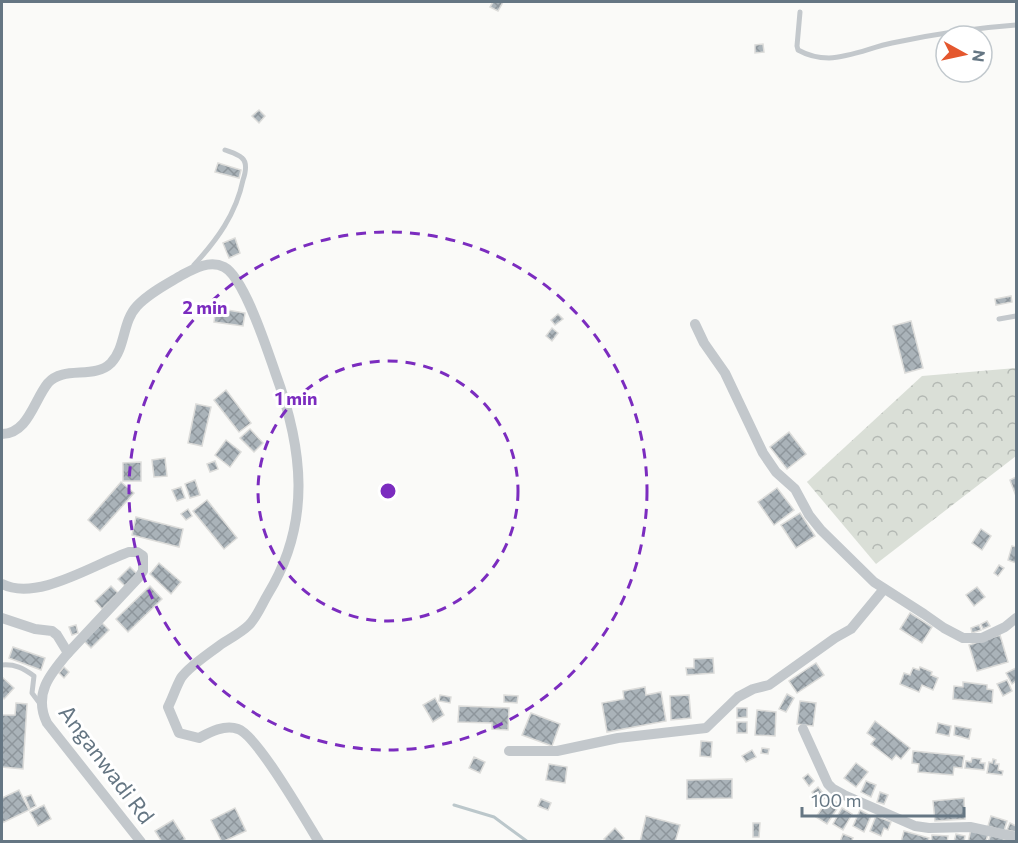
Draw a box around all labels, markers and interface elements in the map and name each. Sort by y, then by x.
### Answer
north arrow [934,24,994,84]
text: N [969,49,990,63]
text: 2 min [183,296,227,318]
text: 1 min [275,387,317,409]
centre of rings [378,481,398,501]
street label: Anganwadi Rd [54,699,160,829]
scale bar [802,780,964,818]
text: 100 m [811,789,861,811]

